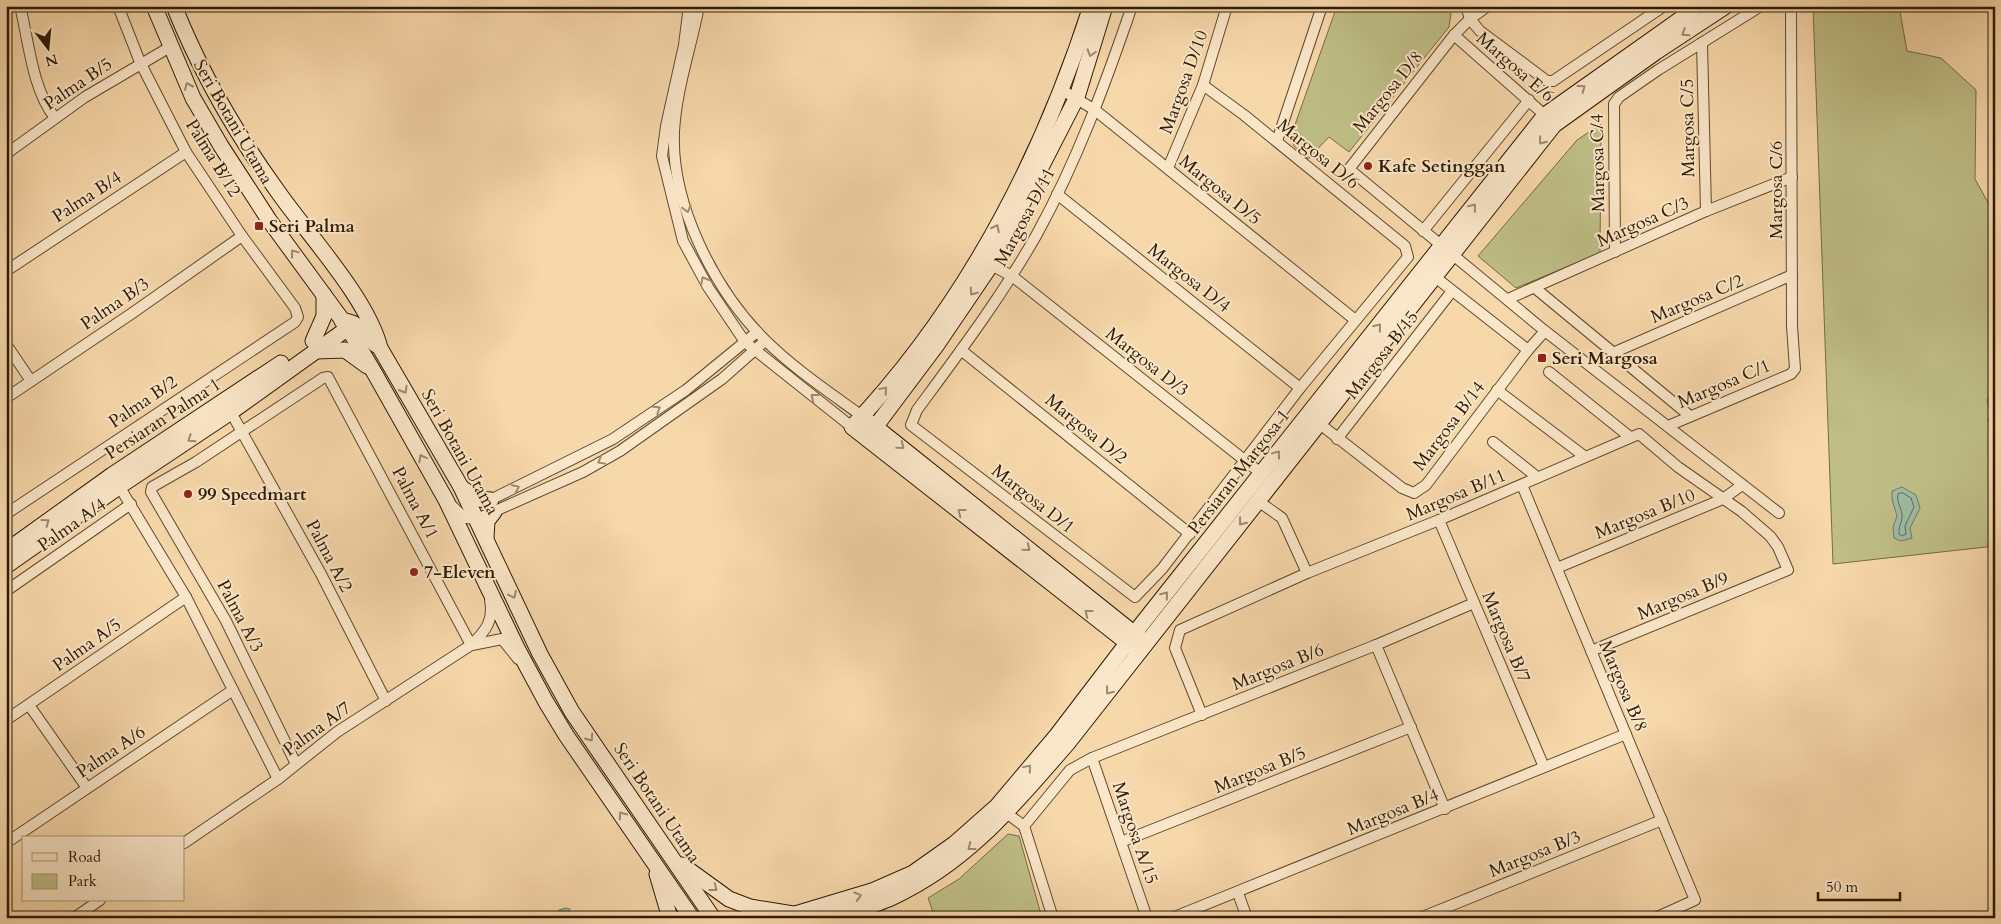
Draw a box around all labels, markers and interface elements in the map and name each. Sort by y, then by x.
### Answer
north arrow [22,22,72,72]
street label: Margosa E/6 [1471,26,1559,108]
street label: Margosa D/10 [1154,27,1214,137]
one-way arrow [1681,27,1691,36]
street label: Margosa D/8 [1347,45,1429,139]
one-way arrow [1086,48,1096,57]
text: N [43,49,60,71]
street label: Palma B/5 [39,52,117,116]
street label: Seri Botani Utama [187,55,279,189]
street label: Margosa C/5 [1675,79,1701,177]
one-way arrow [184,82,195,91]
one-way arrow [1576,85,1586,94]
street label: Margosa D/6 [1271,113,1365,195]
street label: Palma B/12 [179,114,247,202]
street label: Margosa C/4 [1585,114,1611,212]
one-way arrow [1539,135,1547,144]
street label: Margosa C/6 [1764,141,1789,239]
street label: Margosa D/5 [1173,149,1267,231]
place label: Kafe Setinggan [1378,154,1506,179]
marker: Kafe Setinggan [1362,160,1374,172]
street label: Margosa D/11 [988,163,1062,271]
street label: Palma B/4 [47,165,127,229]
street label: Margosa C/3 [1593,191,1693,253]
one-way arrow [681,204,692,213]
one-way arrow [1467,204,1475,213]
place label: Seri Palma [269,214,355,239]
marker: Seri Palma [253,220,265,232]
one-way arrow [990,224,1000,233]
street label: Margosa D/4 [1142,238,1236,318]
one-way arrow [291,249,300,259]
street label: Margosa C/2 [1647,268,1747,330]
street label: Palma B/3 [76,272,154,336]
one-way arrow [700,276,710,285]
one-way arrow [970,286,979,296]
street label: Margosa B/15 [1339,305,1425,405]
street label: Margosa D/3 [1100,322,1194,402]
one-way arrow [1372,324,1380,333]
place label: Seri Margosa [1552,346,1658,371]
marker: Seri Margosa [1536,352,1548,364]
street label: Margosa C/1 [1674,353,1774,415]
street label: Palma B/2 [104,370,182,434]
street label: Persiaran Palma 1 [100,372,226,466]
street label: Margosa B/14 [1407,376,1491,476]
one-way arrow [398,385,408,394]
street label: Seri Botani Utama [415,385,505,520]
one-way arrow [879,387,887,396]
street label: Margosa D/2 [1039,388,1133,470]
one-way arrow [810,394,819,403]
street label: Persiaran Margosa 1 [1182,404,1296,540]
one-way arrow [652,406,661,415]
one-way arrow [187,432,196,442]
one-way arrow [895,441,904,450]
one-way arrow [1271,450,1280,460]
one-way arrow [418,454,428,463]
one-way arrow [597,455,606,465]
street label: Margosa D/1 [986,459,1080,539]
street label: Palma A/1 [385,462,445,544]
street label: Margosa B/11 [1402,463,1510,527]
place label: 99 Speedmart [198,482,307,507]
street label: Margosa B/10 [1591,483,1699,545]
one-way arrow [511,484,520,494]
marker: 99 Speedmart [182,488,194,500]
street label: Palma A/4 [33,492,111,558]
one-way arrow [958,510,967,518]
street label: Palma A/2 [299,515,359,597]
one-way arrow [1239,516,1248,525]
one-way arrow [40,519,50,528]
one-way arrow [1022,542,1031,551]
place label: 7-Eleven [424,560,496,585]
marker: 7-Eleven [408,566,420,578]
street label: Margosa B/9 [1633,566,1733,626]
street label: Palma A/3 [210,575,270,657]
street label: Margosa B/7 [1476,587,1536,687]
one-way arrow [507,590,517,599]
one-way arrow [1159,592,1167,601]
one-way arrow [1085,610,1094,619]
street label: Palma A/5 [48,612,126,678]
street label: Margosa B/8 [1593,636,1653,736]
street label: Margosa B/6 [1228,637,1328,697]
one-way arrow [1106,685,1115,694]
street label: Palma A/7 [278,696,356,762]
street label: Palma A/6 [71,720,151,784]
one-way arrow [584,732,593,742]
street label: Seri Botani Utama [607,738,707,868]
street label: Margosa B/5 [1210,740,1310,800]
one-way arrow [1022,765,1031,774]
street label: Margosa A/15 [1106,778,1164,888]
street label: Margosa B/4 [1343,782,1443,842]
one-way arrow [619,811,628,821]
street label: Margosa B/3 [1485,824,1585,884]
legend [22,836,185,902]
one-way arrow [968,841,977,849]
text: Road [68,847,101,867]
scale bar [1818,869,1901,901]
text: Park [68,871,97,891]
text: 50 m [1826,877,1858,897]
one-way arrow [708,882,717,890]
one-way arrow [854,891,862,901]

